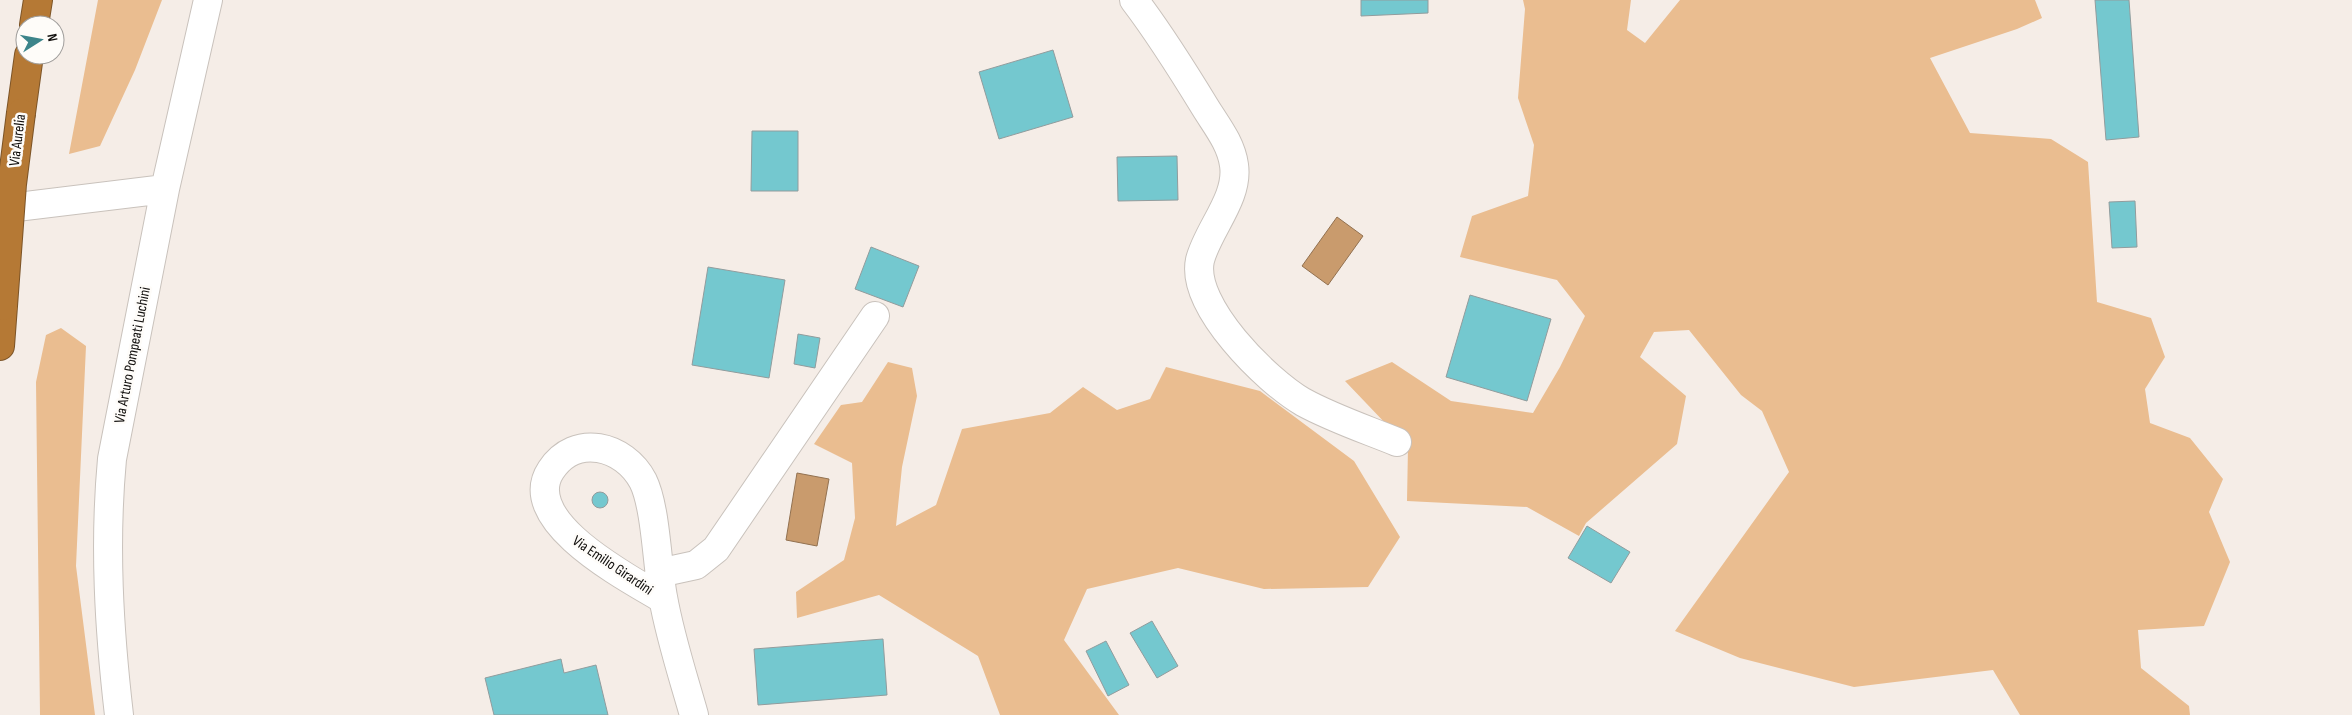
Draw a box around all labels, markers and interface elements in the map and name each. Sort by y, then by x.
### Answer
north arrow [15,15,65,65]
text: N [43,32,61,43]
street label: Via Aurelia [5,113,30,167]
street label: Via Arturo Pompeati Luchini [110,285,155,425]
street label: Via Emilio Girardini [569,531,657,599]

